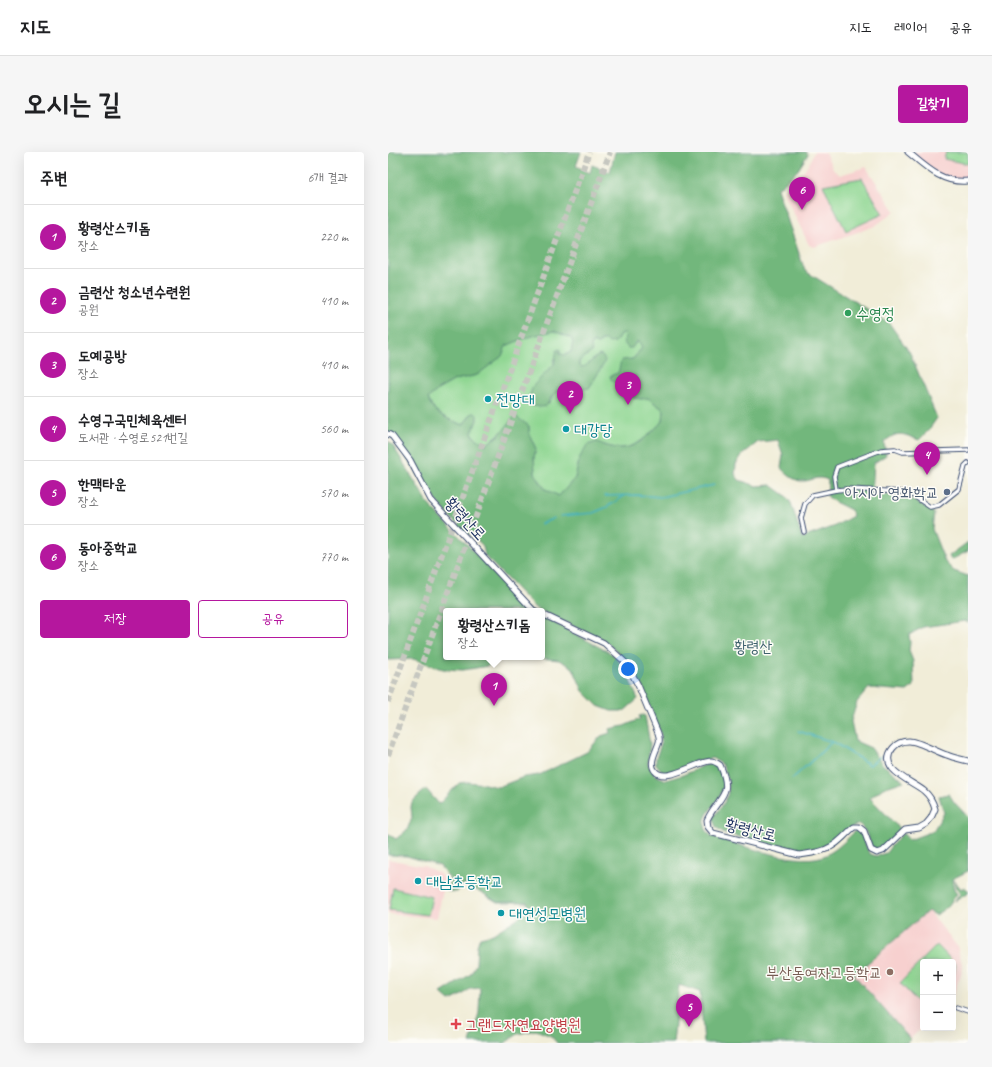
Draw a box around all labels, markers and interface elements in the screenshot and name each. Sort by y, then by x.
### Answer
text: 지도 [20,15,51,39]
text: 지도 [849,19,872,36]
text: 레이어 [894,19,927,36]
text: 공유 [949,19,972,36]
button: 길찾기 [898,85,968,123]
text: 오시는 길 [24,86,121,121]
text: 주변 [40,168,67,189]
text: 6개 결과 [308,170,348,186]
pin: 6 [789,177,815,210]
text: 황령산스키돔 [78,219,150,238]
text: 1 [50,229,56,245]
text: 220 m [320,229,348,245]
text: 장소 [78,238,99,254]
text: 금련산 청소년수련원 [78,283,190,302]
text: 2 [50,293,56,309]
text: 410 m [320,293,348,309]
text: 공원 [78,302,99,318]
place label: 수영정 [856,304,895,324]
marker: 수영정 [843,308,853,318]
text: 도예공방 [78,347,126,366]
text: 3 [50,357,56,373]
text: 410 m [320,357,348,373]
text: 장소 [78,366,99,382]
pin: 3 [615,372,641,405]
pin: 2 [557,381,583,414]
place label: 전망대 [496,390,535,410]
marker: 전망대 [483,394,493,404]
text: 수영구국민체육센터 [78,411,187,430]
place label: 대강당 [574,420,613,440]
text: 4 [50,421,56,437]
text: 560 m [320,421,348,437]
marker: 대강당 [561,424,571,434]
text: 도서관 · 수영로521번길 [78,430,188,446]
pin: 4 [914,442,940,475]
text: 한맥타운 [78,475,126,494]
place label: 아시아 영화학교 [845,483,939,503]
text: 5 [50,485,56,501]
text: 570 m [320,485,348,501]
marker: 아시아 영화학교 [942,487,952,497]
street label: 황령산로 [441,493,490,544]
text: 장소 [78,494,99,510]
text: 동아중학교 [78,539,138,558]
text: 6 [50,549,56,565]
text: 770 m [320,549,348,565]
text: 장소 [78,558,99,574]
button: 저장 [40,600,190,638]
button: 공유 [198,600,348,638]
popup [443,608,545,660]
text: 황령산스키돔 [458,616,530,635]
text: 장소 [458,635,479,651]
park label: 황령산 [734,637,772,657]
your location [618,659,638,679]
pin: 1 [481,673,507,706]
street label: 황령산로 [723,814,778,846]
place label: 대남초등학교 [426,872,503,892]
marker: 대남초등학교 [413,876,423,886]
place label: 대연성모병원 [509,904,586,924]
marker: 대연성모병원 [496,908,506,918]
map controls [920,959,956,1031]
button: + [920,959,956,995]
place label: 부산동여자고등학교 [766,963,882,983]
marker: 부산동여자고등학교 [885,967,895,977]
pin: 5 [676,994,702,1027]
button: − [920,995,956,1031]
place label: 그랜드자연요양병원 [465,1015,581,1035]
marker: 그랜드자연요양병원 [450,1018,462,1030]

